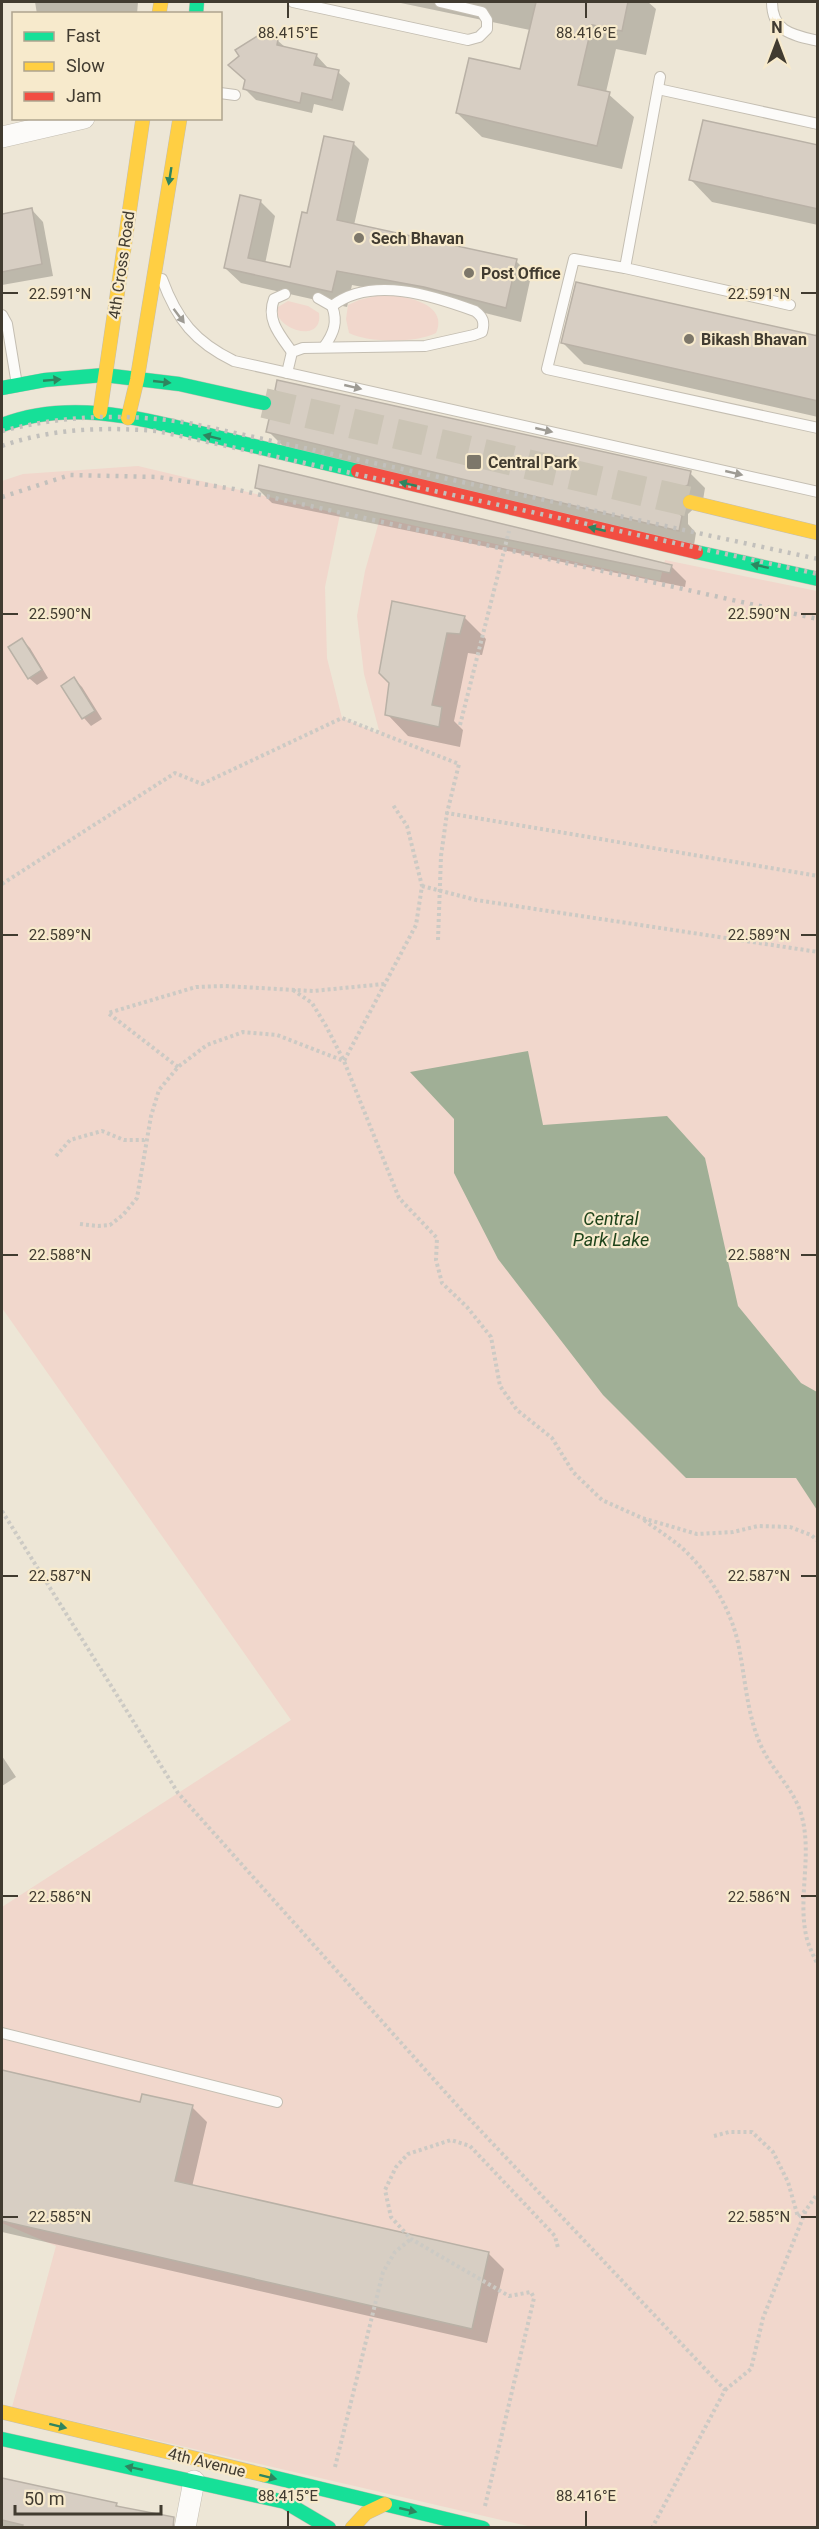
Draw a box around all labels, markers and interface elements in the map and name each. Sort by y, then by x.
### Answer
legend [12,12,222,120]
north arrow [747,12,807,72]
text: N [771,18,783,37]
text: 88.415°E [258,24,319,42]
text: 88.416°E [556,24,617,42]
text: Fast [66,25,101,46]
text: Slow [66,55,105,76]
text: Jam [66,85,102,106]
one-way arrow [165,167,174,186]
street label: 4th Cross Road [105,210,138,320]
place label: Sech Bhavan [371,229,464,248]
marker: Sech Bhavan [352,231,366,245]
place label: Post Office [481,264,561,283]
marker: Post Office [462,266,476,280]
text: 22.591°N [29,285,91,303]
text: 22.591°N [728,285,790,303]
one-way arrow [173,307,185,323]
place label: Bikash Bhavan [701,330,807,349]
marker: Bikash Bhavan [682,332,696,346]
one-way arrow [43,375,62,385]
one-way arrow [152,377,171,387]
one-way arrow [344,383,363,393]
one-way arrow [534,426,553,435]
one-way arrow [203,432,221,441]
marker: Central Park [465,453,483,471]
place label: Central Park [488,453,578,472]
one-way arrow [724,469,743,478]
one-way arrow [398,479,417,488]
one-way arrow [588,524,607,534]
one-way arrow [751,561,770,570]
text: 22.590°N [29,605,91,623]
text: 22.590°N [728,605,790,623]
text: 22.589°N [29,926,91,944]
text: 22.589°N [728,926,790,944]
water label: Central Park Lake [573,1208,649,1250]
text: 22.588°N [29,1246,91,1264]
text: 22.588°N [728,1246,790,1264]
text: 22.587°N [29,1567,91,1585]
text: 22.587°N [728,1567,790,1585]
text: 22.586°N [29,1888,91,1906]
text: 22.586°N [728,1888,790,1906]
text: 22.585°N [29,2208,91,2226]
text: 22.585°N [728,2208,790,2226]
one-way arrow [49,2421,68,2431]
street label: 4th Avenue [166,2444,248,2481]
one-way arrow [125,2462,144,2472]
one-way arrow [259,2472,277,2482]
scale bar [15,2478,160,2516]
text: 88.415°E [258,2487,319,2505]
text: 88.416°E [556,2487,617,2505]
text: 50 m [24,2488,64,2509]
one-way arrow [399,2505,417,2515]

